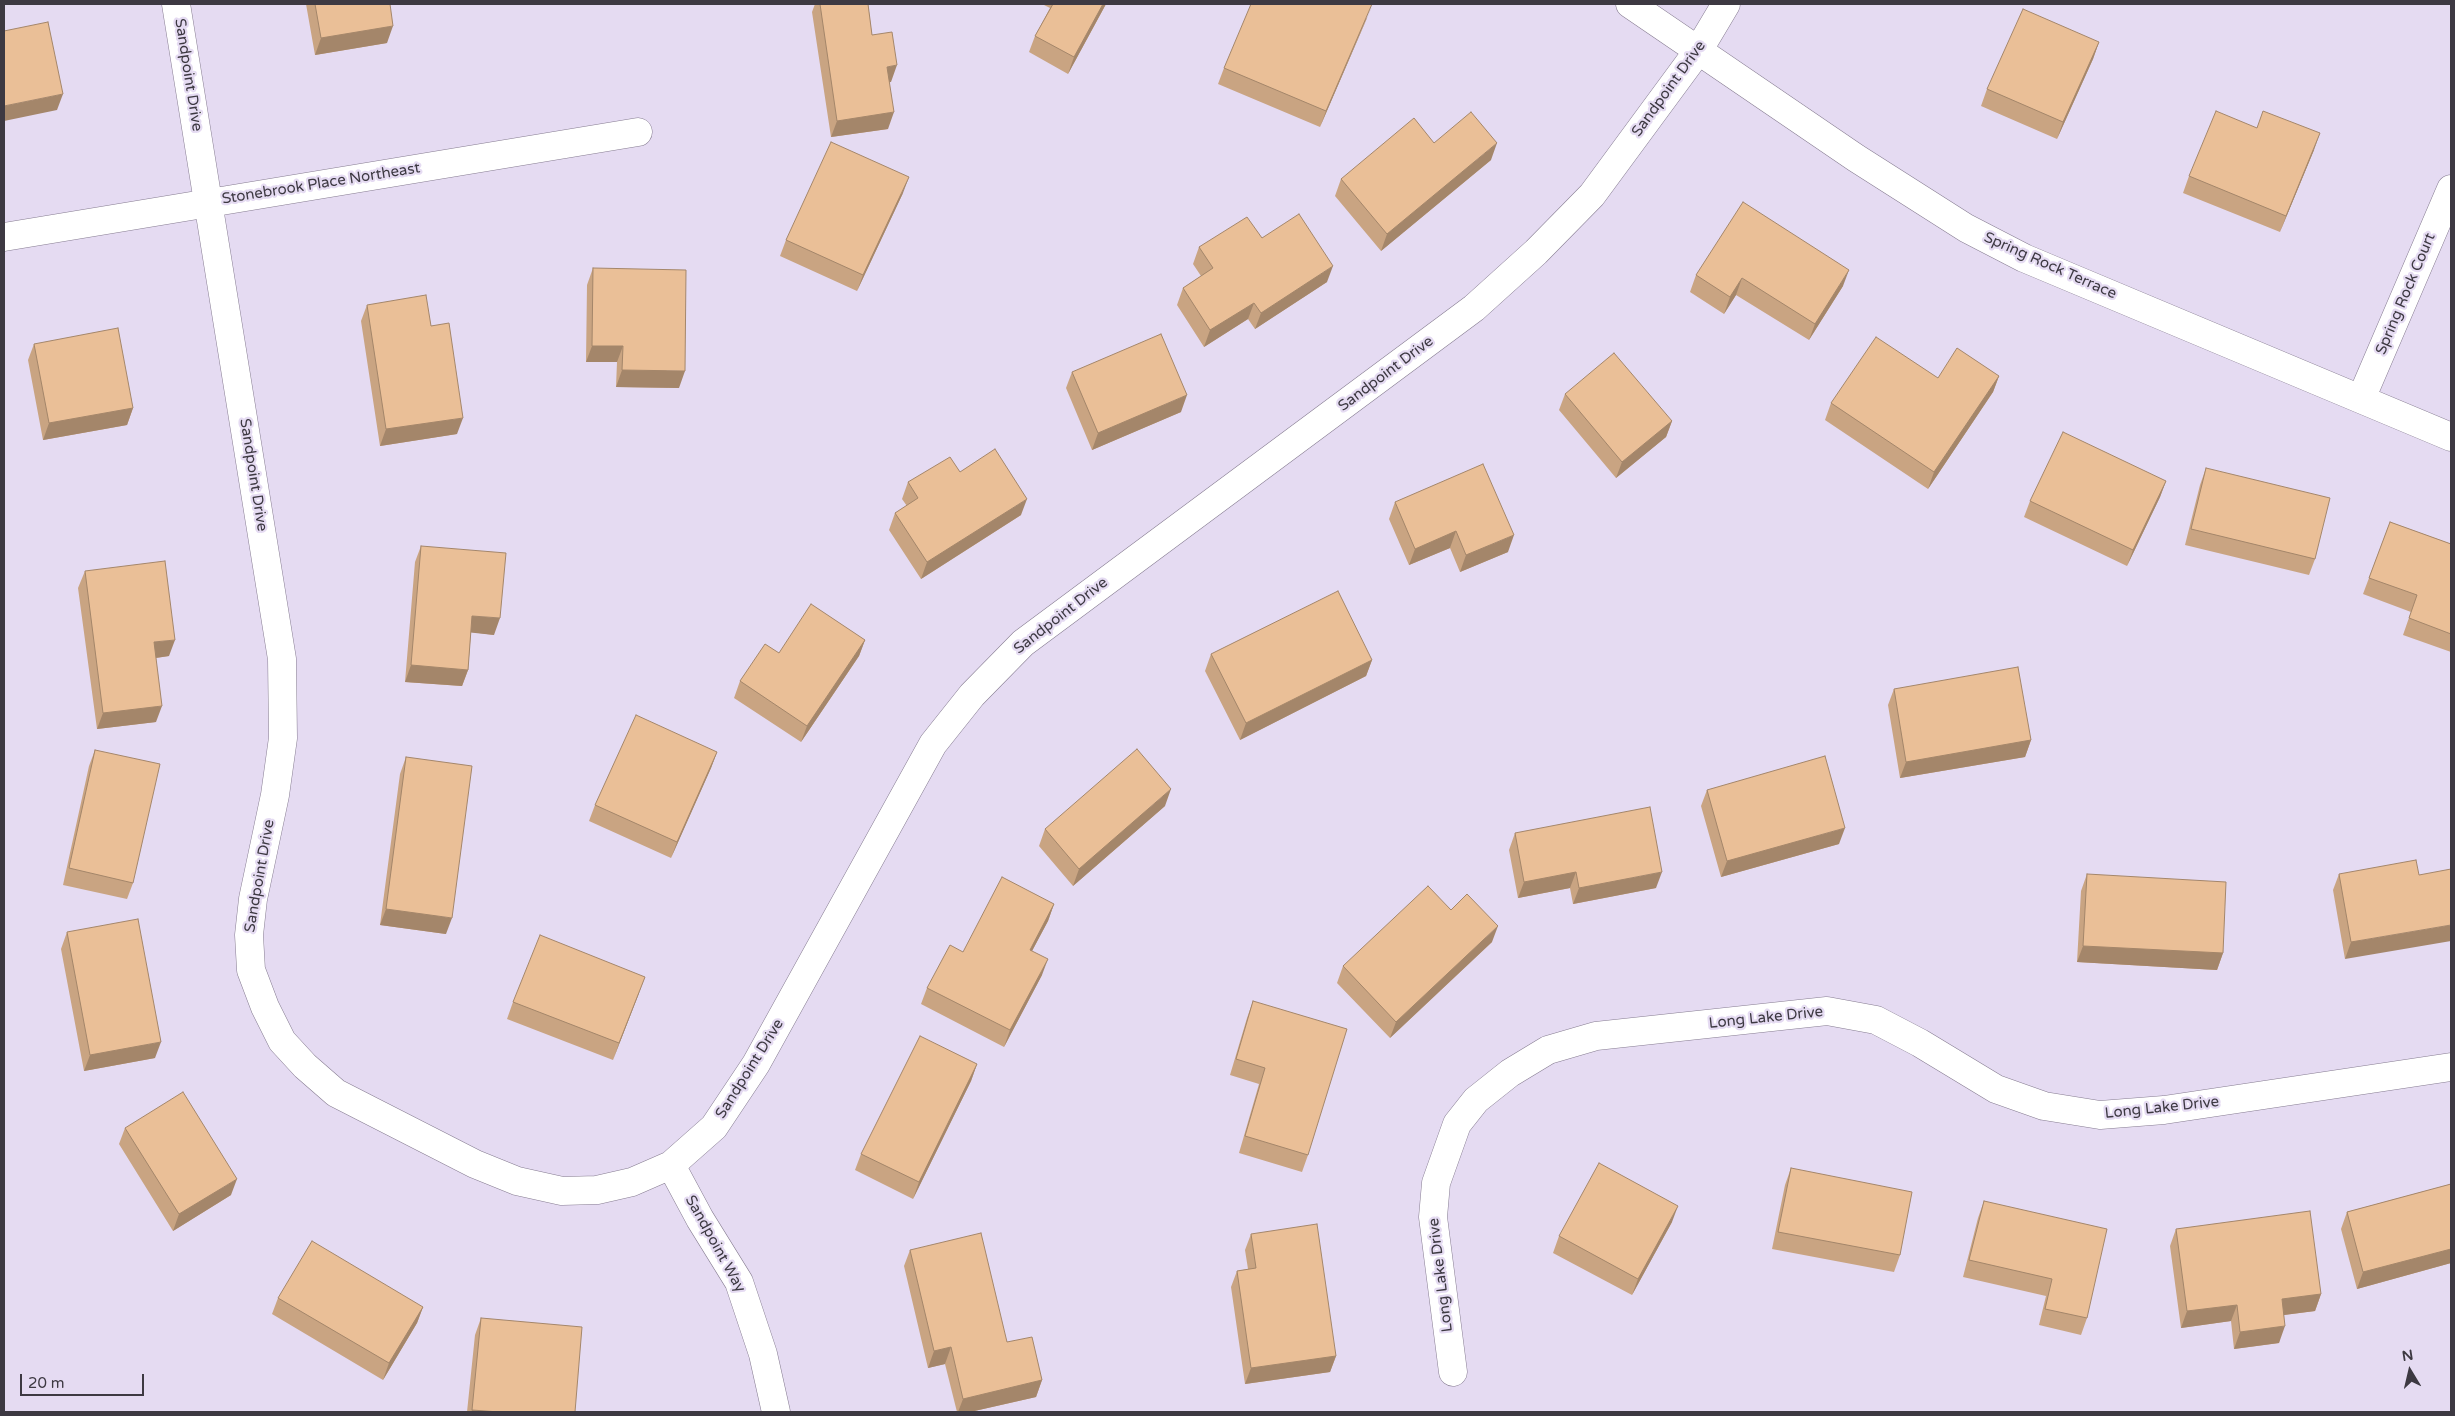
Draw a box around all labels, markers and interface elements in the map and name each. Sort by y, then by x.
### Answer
street label: Sandpoint Drive [170,17,206,133]
street label: Sandpoint Drive [1628,38,1710,140]
street label: Stonebrook Place Northeast [221,159,421,209]
street label: Spring Rock Terrace [1981,229,2119,303]
street label: Spring Rock Court [2372,230,2440,358]
street label: Sandpoint Drive [1335,332,1437,416]
street label: Sandpoint Drive [235,417,271,533]
street label: Sandpoint Drive [1010,574,1112,658]
street label: Sandpoint Drive [241,818,279,934]
street label: Long Lake Drive [1708,1003,1824,1033]
street label: Sandpoint Drive [712,1016,788,1122]
street label: Long Lake Drive [2104,1093,2220,1123]
street label: Sandpoint Way [681,1192,749,1296]
street label: Long Lake Drive [1425,1217,1457,1333]
north arrow [2385,1346,2435,1396]
text: N [2401,1346,2414,1365]
scale bar [22,1364,146,1396]
text: 20 m [28,1374,65,1392]

